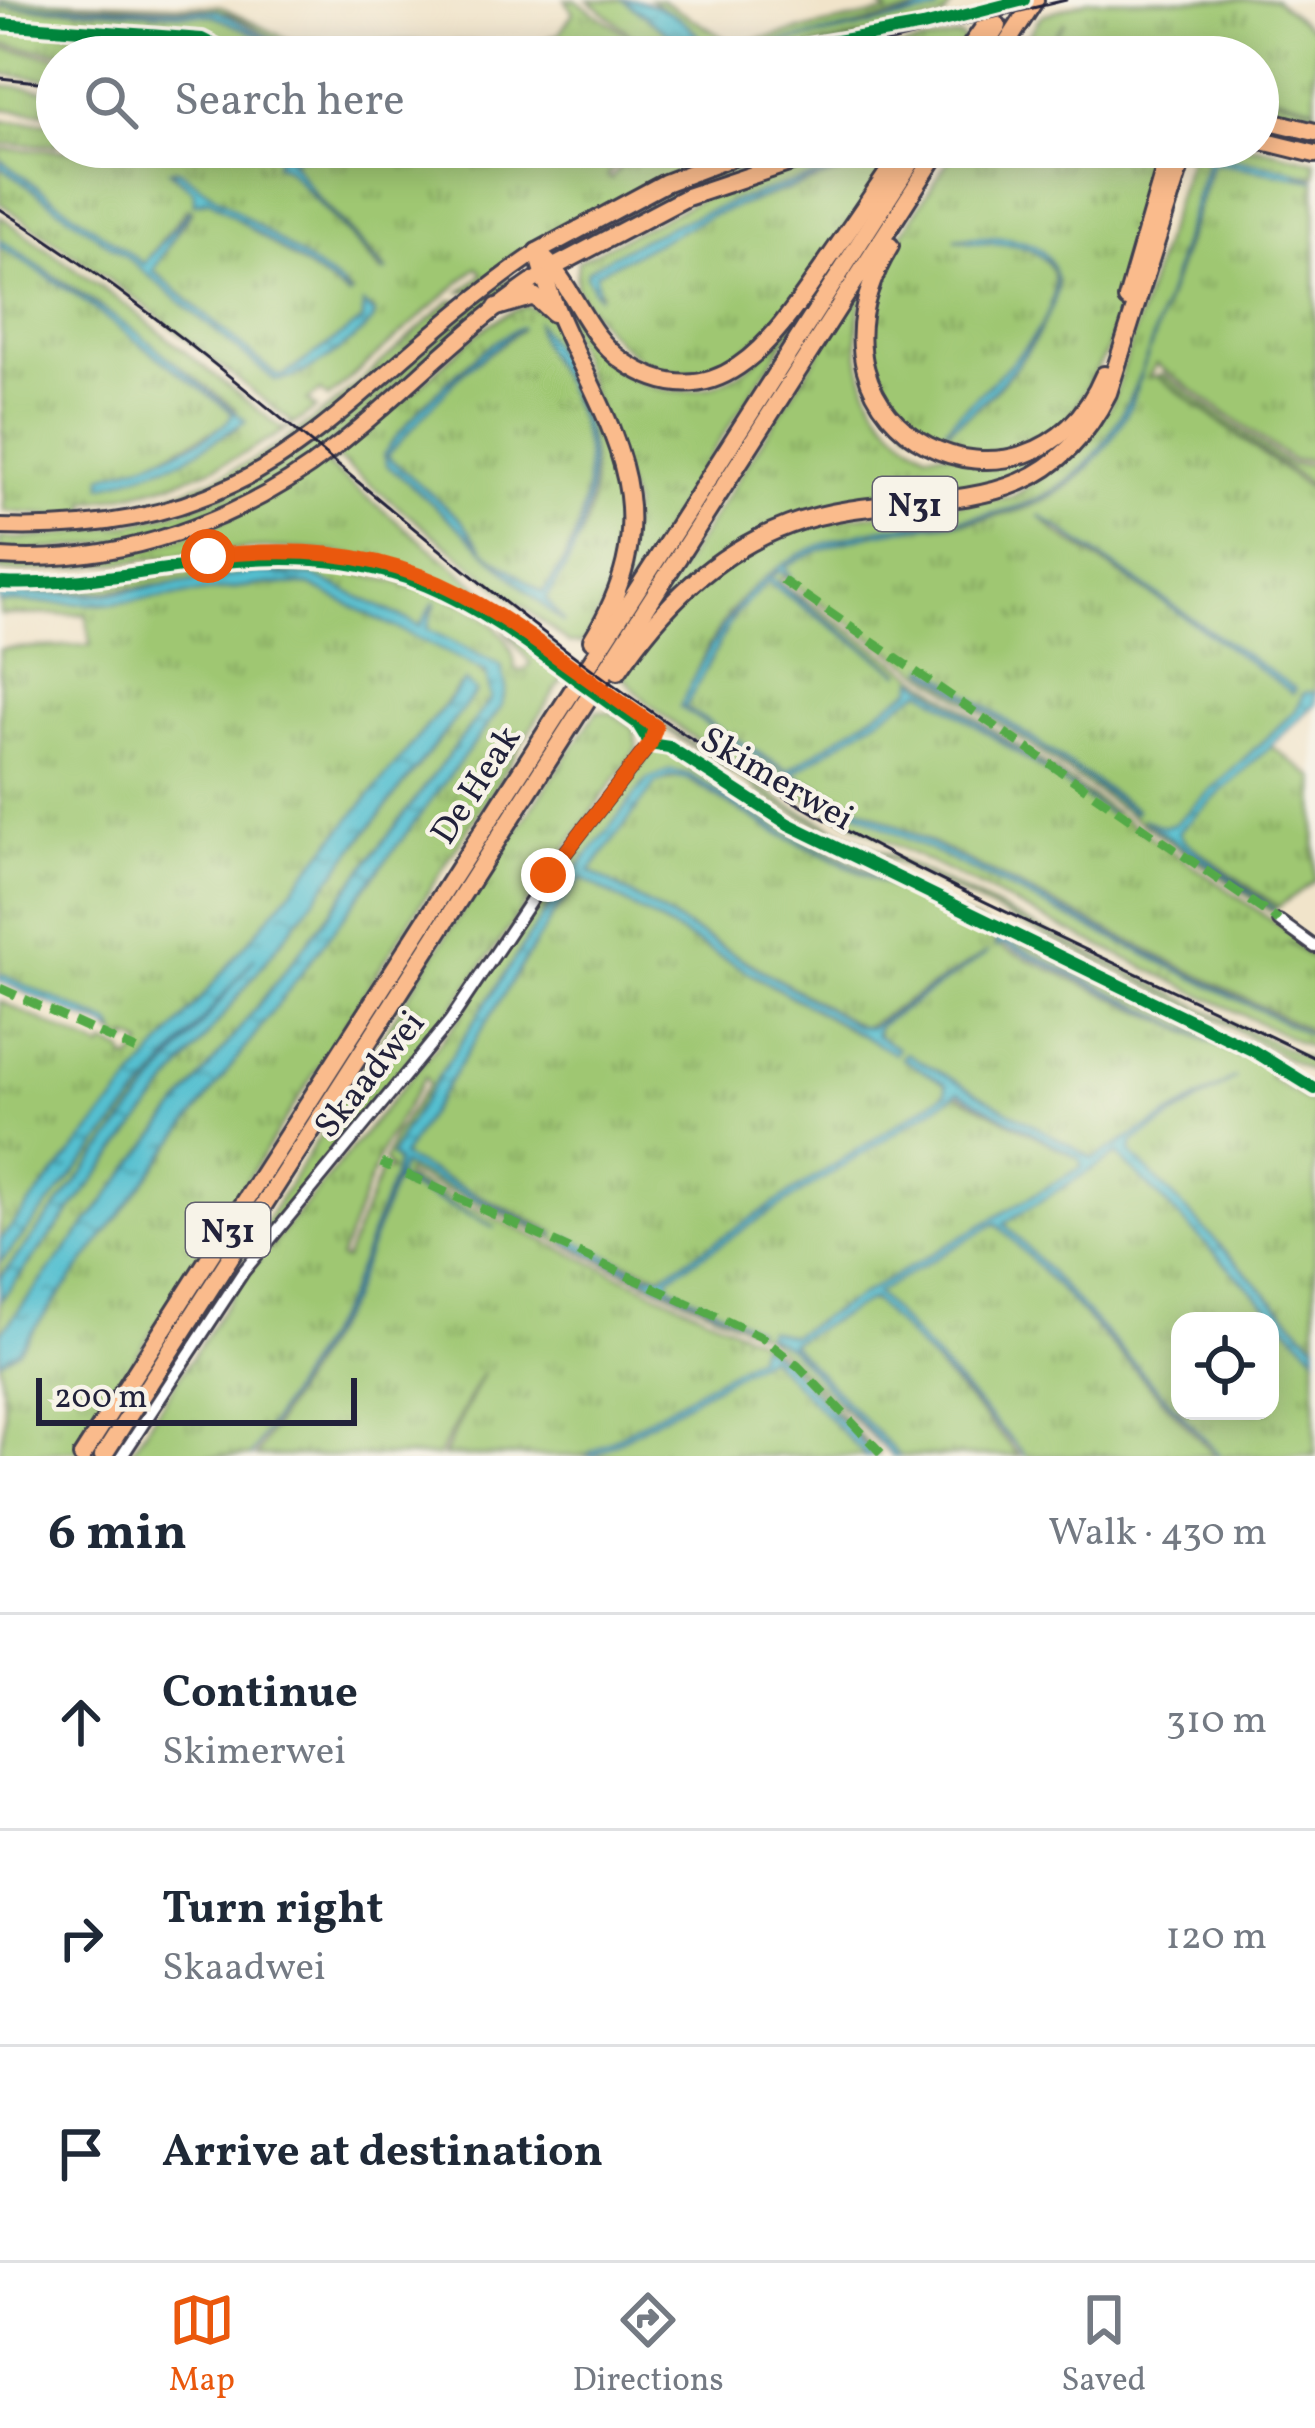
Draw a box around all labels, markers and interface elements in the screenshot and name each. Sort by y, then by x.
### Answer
search box [36,36,1279,168]
icon: search [78,69,144,135]
text: Search here [174,71,405,134]
road number: N31 [873,477,957,531]
route start [181,529,235,583]
street label: Skimerwei [690,716,862,845]
street label: De Heak [420,717,534,855]
route end [521,848,575,902]
street label: Skaadwei [304,1001,438,1150]
road number: N31 [186,1203,270,1257]
map controls [1171,1312,1279,1420]
button: locate [1171,1312,1279,1420]
scale bar [36,1372,357,1425]
text: 200 m [54,1376,148,1422]
text: 6 min [48,1499,187,1570]
text: Walk · 430 m [1048,1507,1267,1561]
text: Continue [162,1663,358,1726]
icon: ahead [48,1689,114,1755]
text: 310 m [1166,1695,1267,1749]
text: Skimerwei [162,1726,346,1780]
text: Turn right [162,1879,383,1942]
icon: right [48,1905,114,1971]
text: 120 m [1166,1911,1267,1965]
text: Skaadwei [162,1942,326,1996]
icon: arrive [48,2121,114,2187]
text: Arrive at destination [162,2122,603,2185]
tab: Map [169,2287,235,2405]
tab: Directions [572,2287,724,2405]
tab: Saved [1061,2287,1146,2405]

